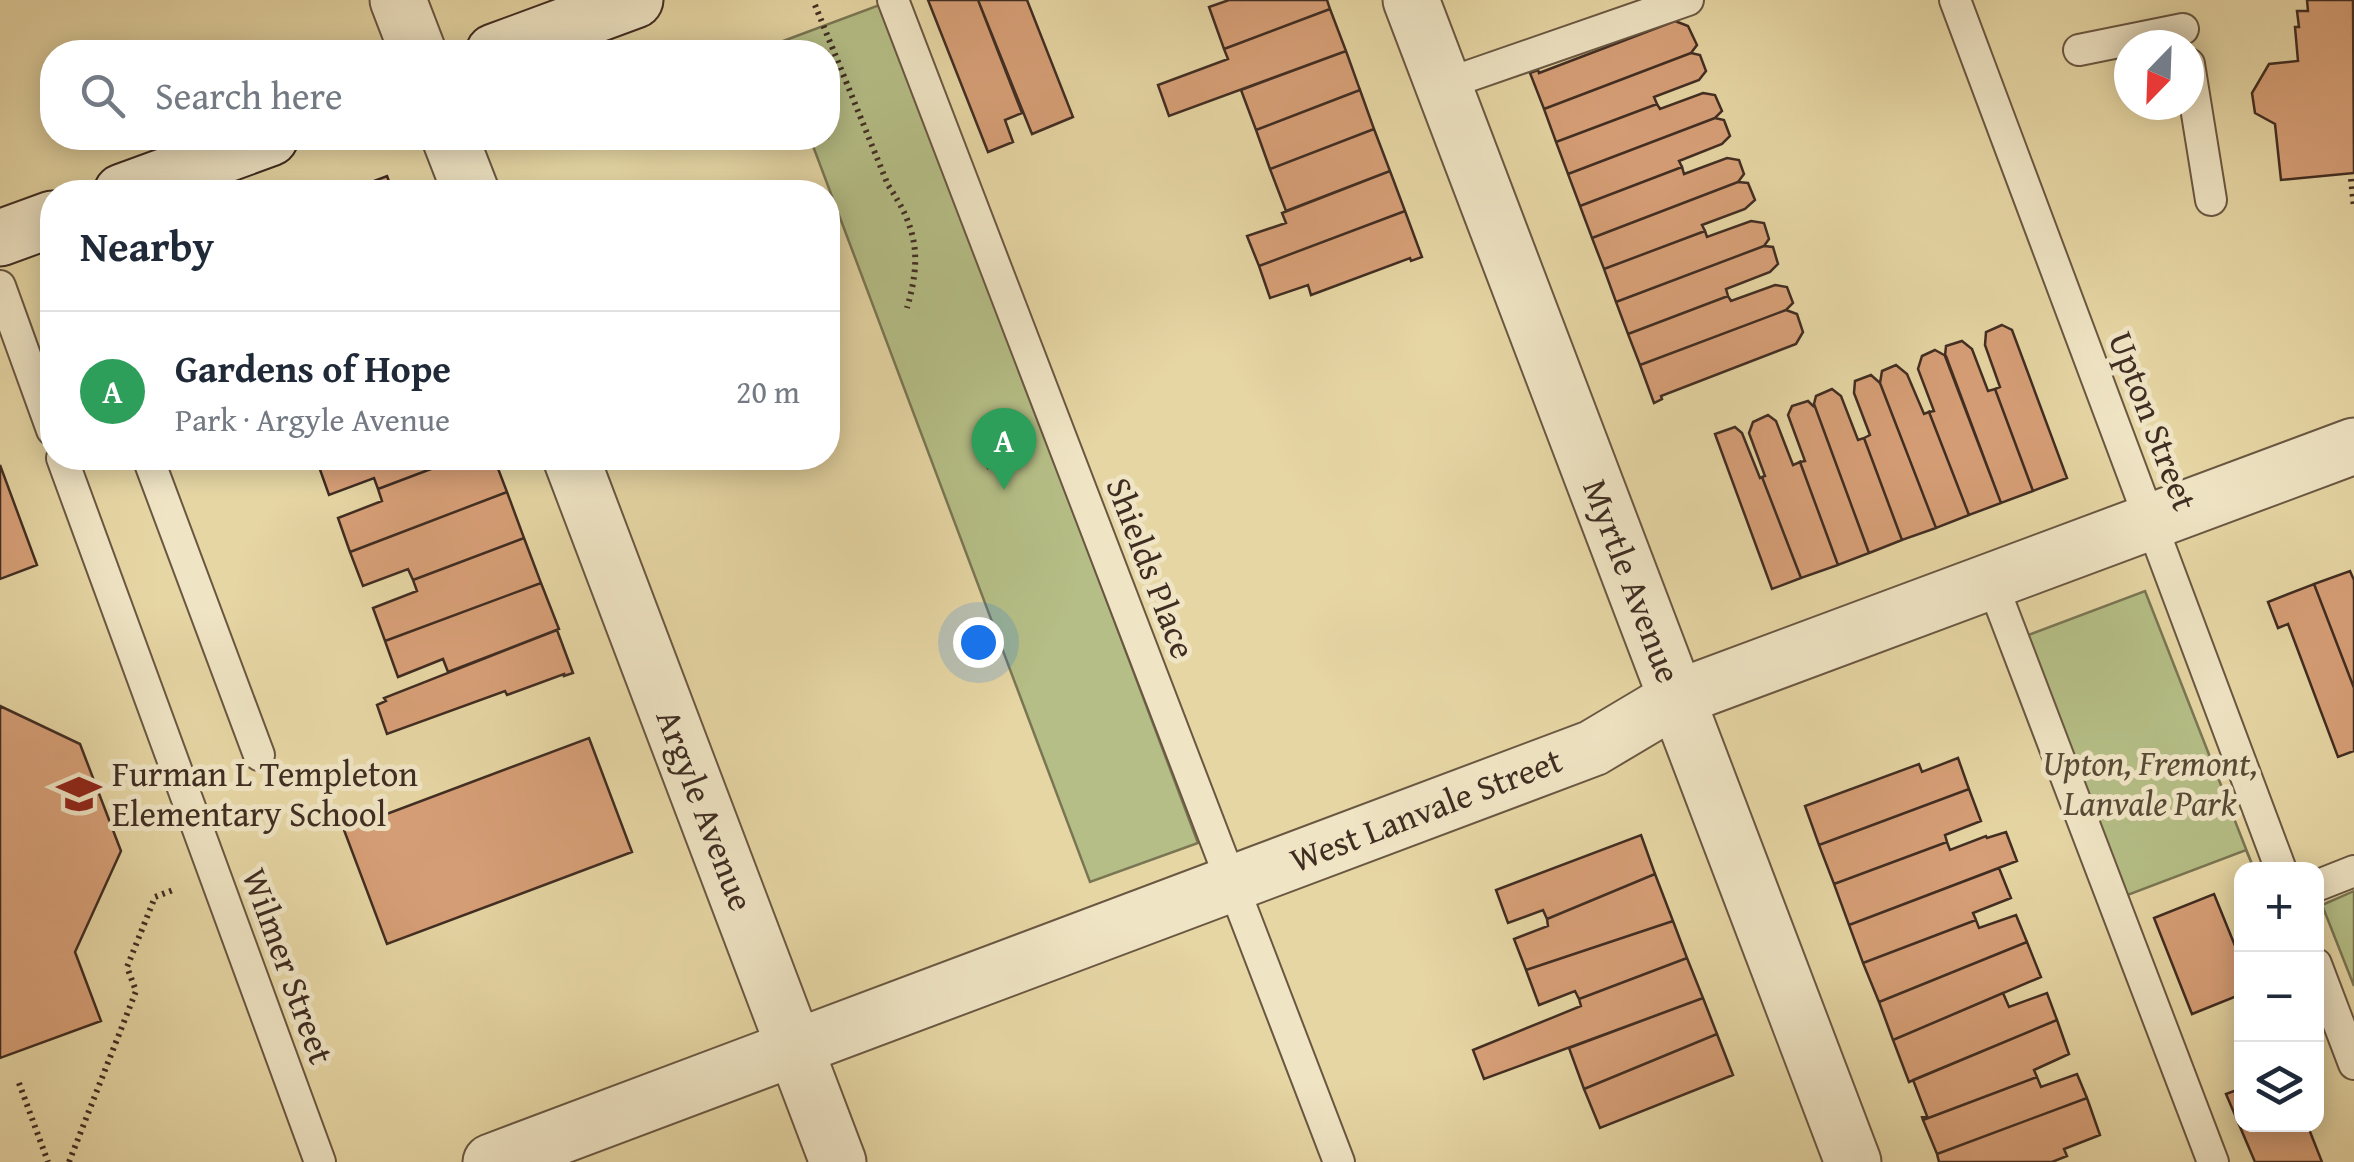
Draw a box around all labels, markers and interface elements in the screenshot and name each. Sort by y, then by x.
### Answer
north arrow [2114,30,2204,120]
search box [40,40,840,150]
text: Search here [155,67,343,123]
icon: search [75,68,130,123]
text: Nearby [80,215,214,276]
street label: Upton Street [2096,324,2211,518]
text: Gardens of Hope [175,340,451,396]
text: A [102,368,123,415]
text: 20 m [736,368,800,415]
text: Park · Argyle Avenue [175,396,450,443]
pin: A [972,408,1036,490]
street label: Shields Place [1094,470,1209,666]
street label: Myrtle Avenue [1570,472,1695,690]
your location [953,617,1004,668]
street label: Argyle Avenue [644,702,767,918]
street label: West Lanvale Street [1282,734,1569,885]
park label: Upton, Fremont, Lanvale Park [2042,737,2258,828]
place label: Furman L Templeton Elementary School [112,748,418,839]
school or university icon: Furman L Templeton Elementary School [55,770,103,818]
street label: Wilmer Street [229,861,348,1071]
map controls [2234,862,2324,1132]
button: + [2234,862,2324,952]
button: − [2234,952,2324,1042]
button: layers [2234,1042,2324,1132]

